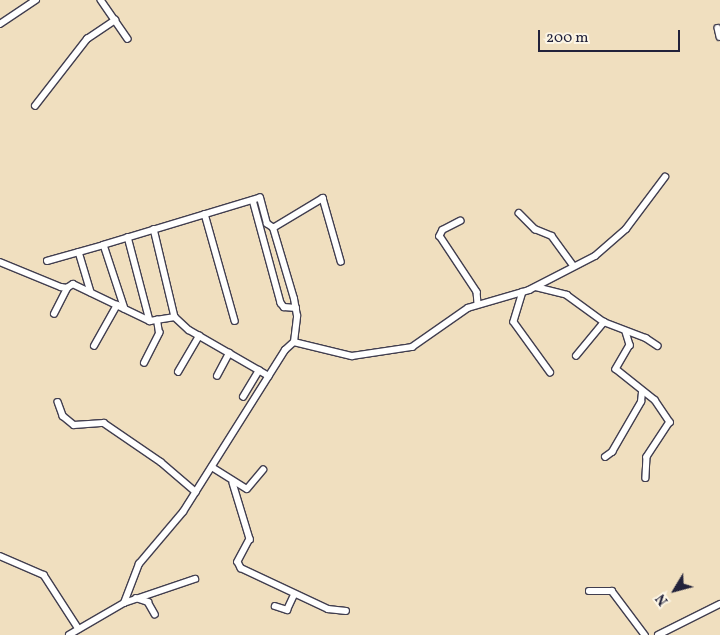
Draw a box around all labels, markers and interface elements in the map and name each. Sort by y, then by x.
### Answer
scale bar [540,20,682,52]
text: 200 m [546,28,589,49]
north arrow [650,565,700,615]
text: N [652,590,673,609]

